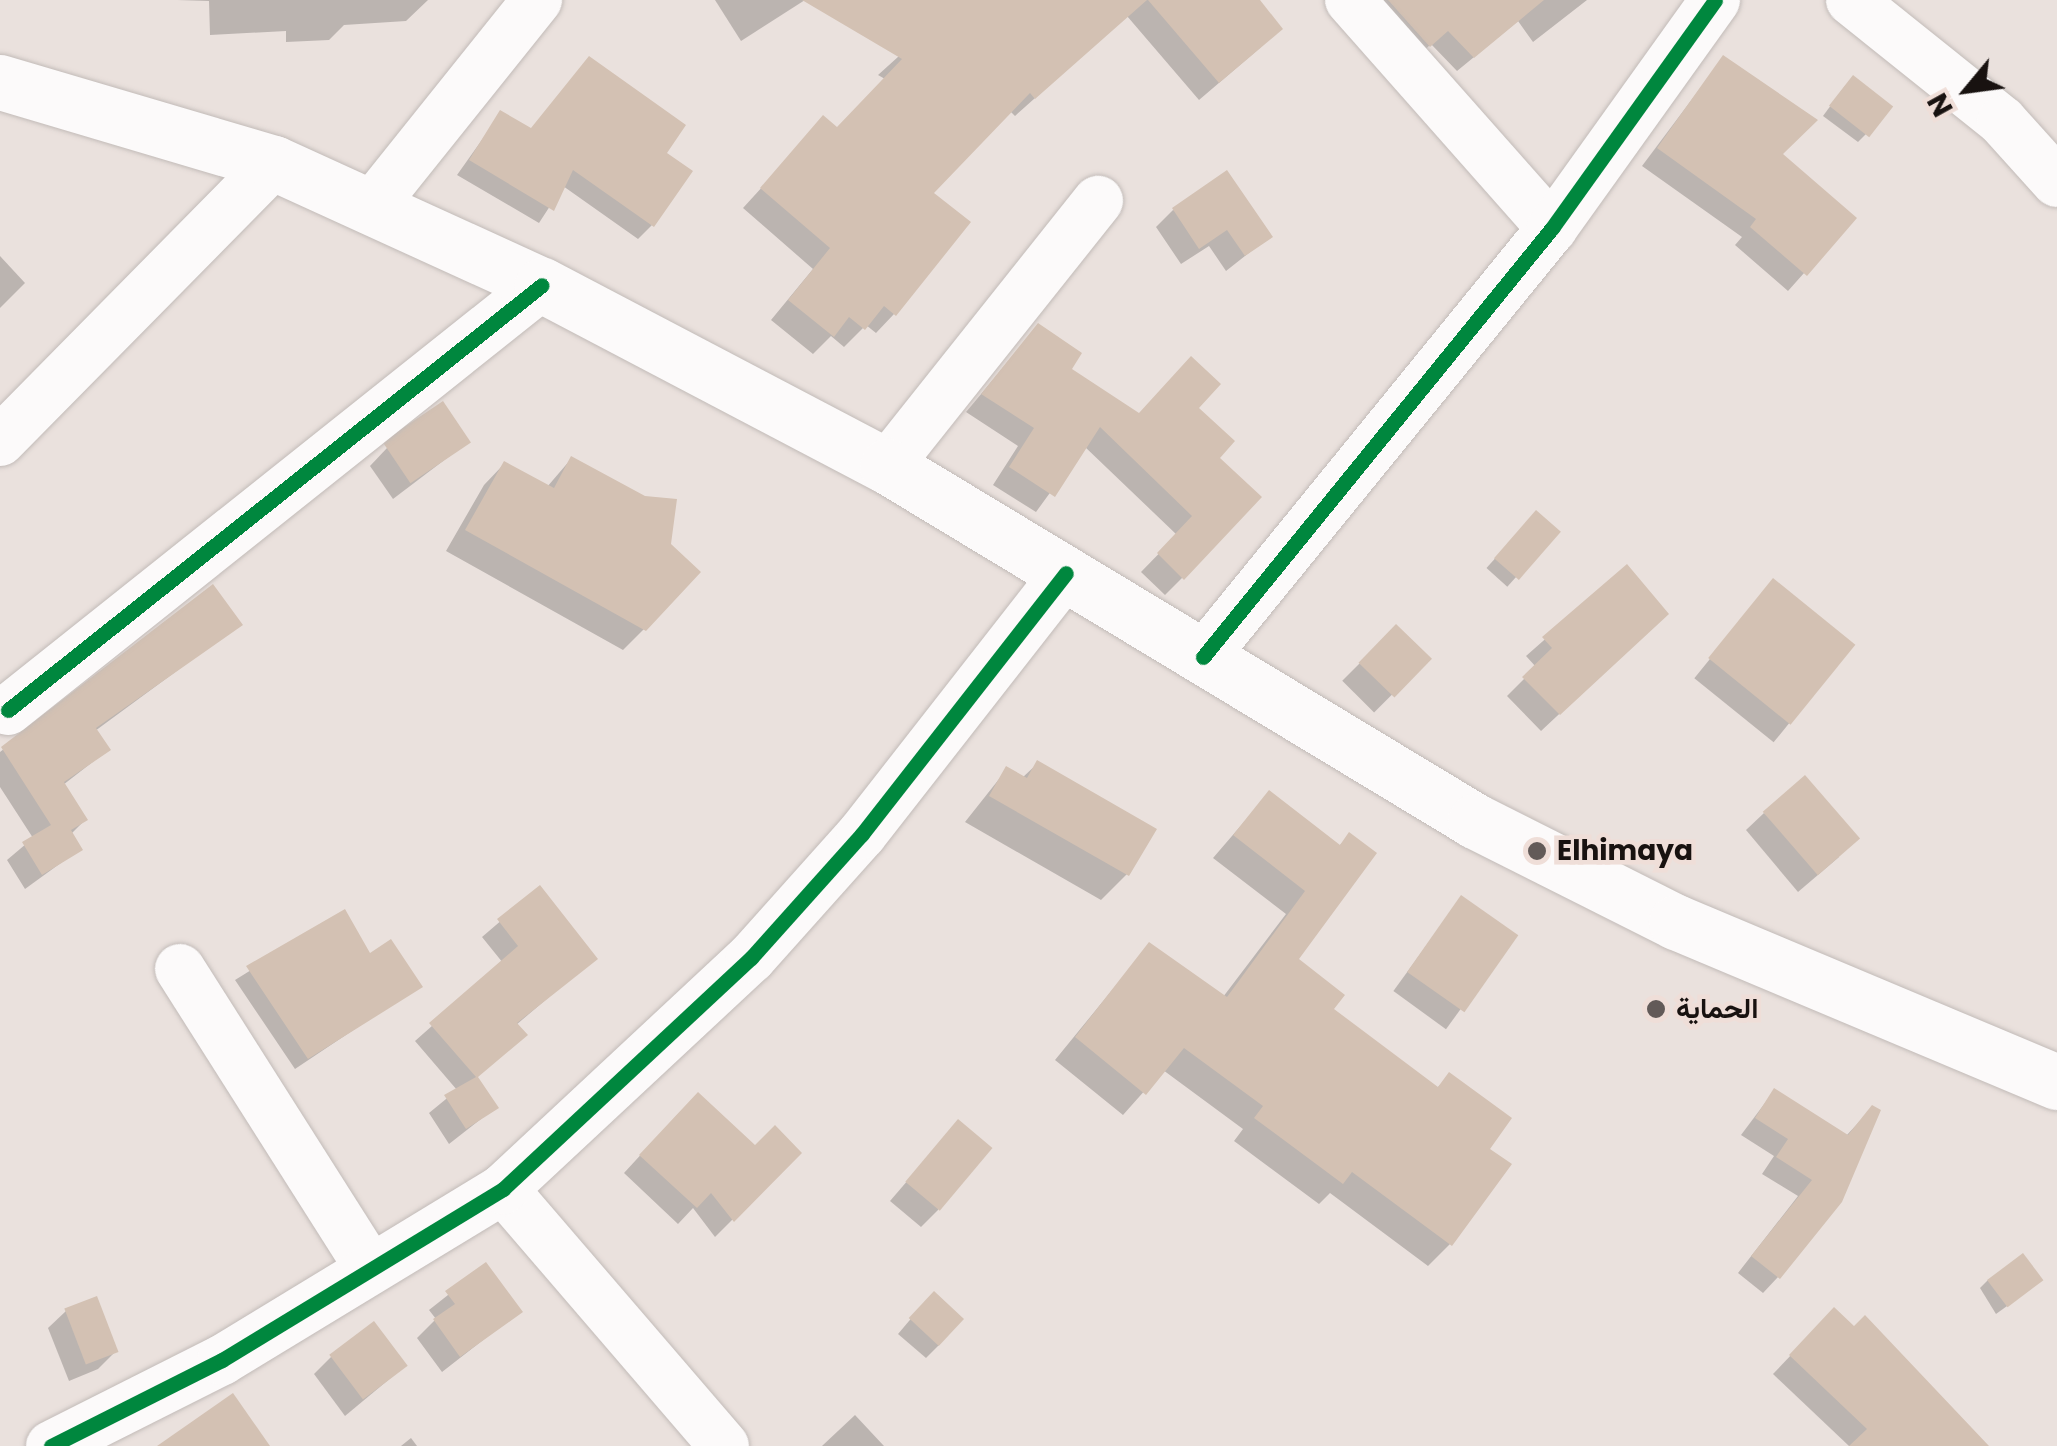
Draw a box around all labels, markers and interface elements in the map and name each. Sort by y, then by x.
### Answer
north arrow [1917,40,2017,140]
text: N [1918,86,1962,123]
place label: Elhimaya [1557,834,1693,868]
marker: Elhimaya [1526,840,1548,862]
place label: الحماية [1676,992,1758,1026]
marker: الحماية [1645,998,1667,1020]

